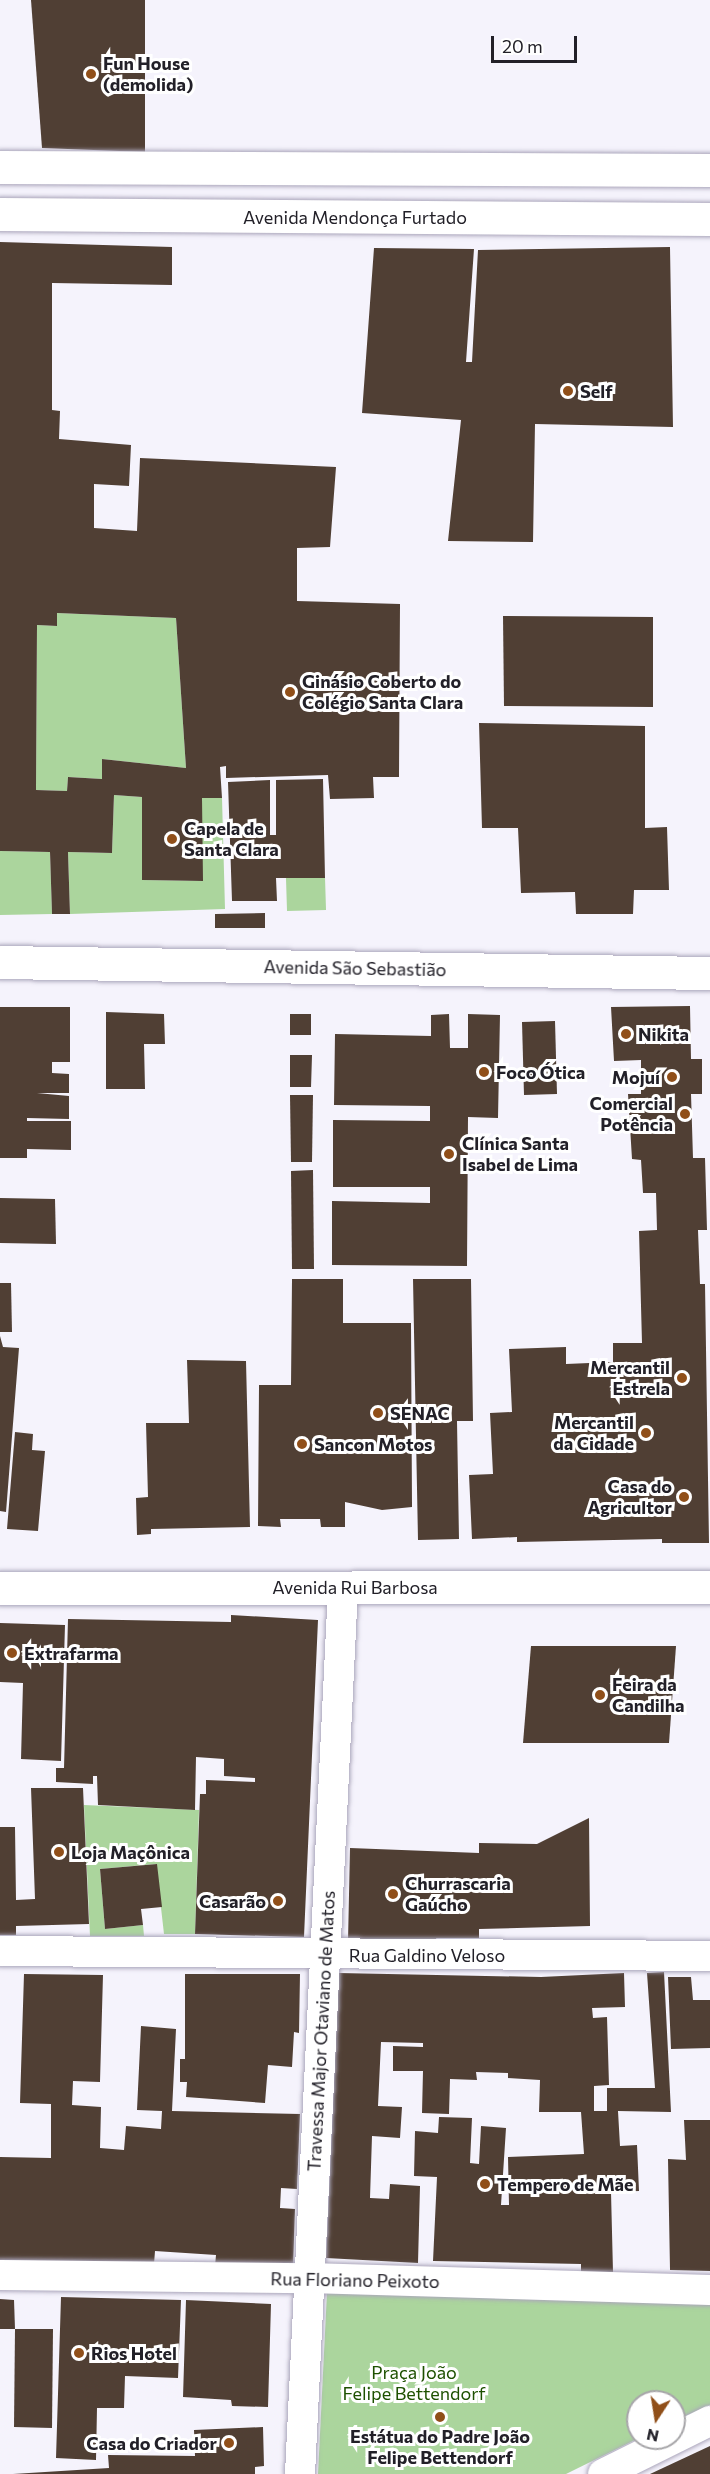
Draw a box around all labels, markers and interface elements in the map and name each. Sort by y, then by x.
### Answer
scale bar [494,24,580,62]
text: 20 m [502,35,543,57]
place label: Fun House (demolida) [103,53,193,96]
marker: Fun House (demolida) [84,67,98,81]
street label: Avenida Mendonça Furtado [243,206,467,228]
place label: Self [580,380,613,402]
marker: Self [561,384,575,398]
place label: Ginásio Coberto do Colégio Santa Clara [302,671,463,714]
marker: Ginásio Coberto do Colégio Santa Clara [283,685,297,699]
place label: Capela de Santa Clara [184,818,279,860]
marker: Capela de Santa Clara [165,832,179,846]
street label: Avenida São Sebastião [263,956,447,980]
place label: Nikita [638,1023,689,1045]
marker: Nikita [619,1027,633,1041]
place label: Foco Ótica [496,1061,585,1083]
marker: Foco Ótica [477,1065,491,1079]
place label: Mojuí [612,1066,660,1088]
marker: Mojuí [665,1070,679,1084]
place label: Comercial Potência [589,1093,673,1136]
marker: Comercial Potência [678,1107,692,1121]
place label: Clínica Santa Isabel de Lima [462,1133,578,1176]
marker: Clínica Santa Isabel de Lima [440,1145,458,1163]
place label: Mercantil Estrela [590,1357,670,1400]
marker: Mercantil Estrela [675,1371,689,1385]
place label: SENAC [390,1402,450,1424]
marker: SENAC [371,1406,385,1420]
place label: Mercantil da Cidade [553,1412,634,1454]
marker: Mercantil da Cidade [639,1426,653,1440]
place label: Sancon Motos [314,1433,432,1455]
marker: Sancon Motos [295,1437,309,1451]
place label: Casa do Agricultor [588,1476,672,1518]
marker: Casa do Agricultor [677,1490,691,1504]
street label: Avenida Rui Barbosa [272,1576,438,1598]
place label: Extrafarma [24,1642,119,1664]
marker: Extrafarma [5,1646,19,1660]
place label: Feira da Candilha [612,1674,685,1716]
marker: Feira da Candilha [593,1688,607,1702]
place label: Loja Maçônica [71,1841,190,1863]
marker: Loja Maçônica [52,1845,66,1859]
place label: Churrascaria Gaúcho [405,1873,511,1916]
marker: Churrascaria Gaúcho [386,1887,400,1901]
place label: Casarão [199,1890,266,1912]
street label: Travessa Major Otaviano de Matos [303,1890,339,2172]
marker: Casarão [271,1894,285,1908]
street label: Rua Galdino Veloso [349,1944,505,1966]
place label: Tempero de Mãe [497,2173,633,2195]
marker: Tempero de Mãe [478,2177,492,2191]
street label: Rua Floriano Peixoto [270,2268,440,2292]
place label: Rios Hotel [91,2342,177,2364]
marker: Rios Hotel [72,2346,86,2360]
park label: Praça João Felipe Bettendorf [342,2362,486,2404]
north arrow [626,2390,686,2450]
marker: Estátua do Padre João Felipe Bettendorf [433,2410,447,2424]
place label: Estátua do Padre João Felipe Bettendorf [350,2426,530,2468]
text: N [645,2426,660,2447]
place label: Casa do Criador [86,2432,217,2454]
marker: Casa do Criador [222,2436,236,2450]

